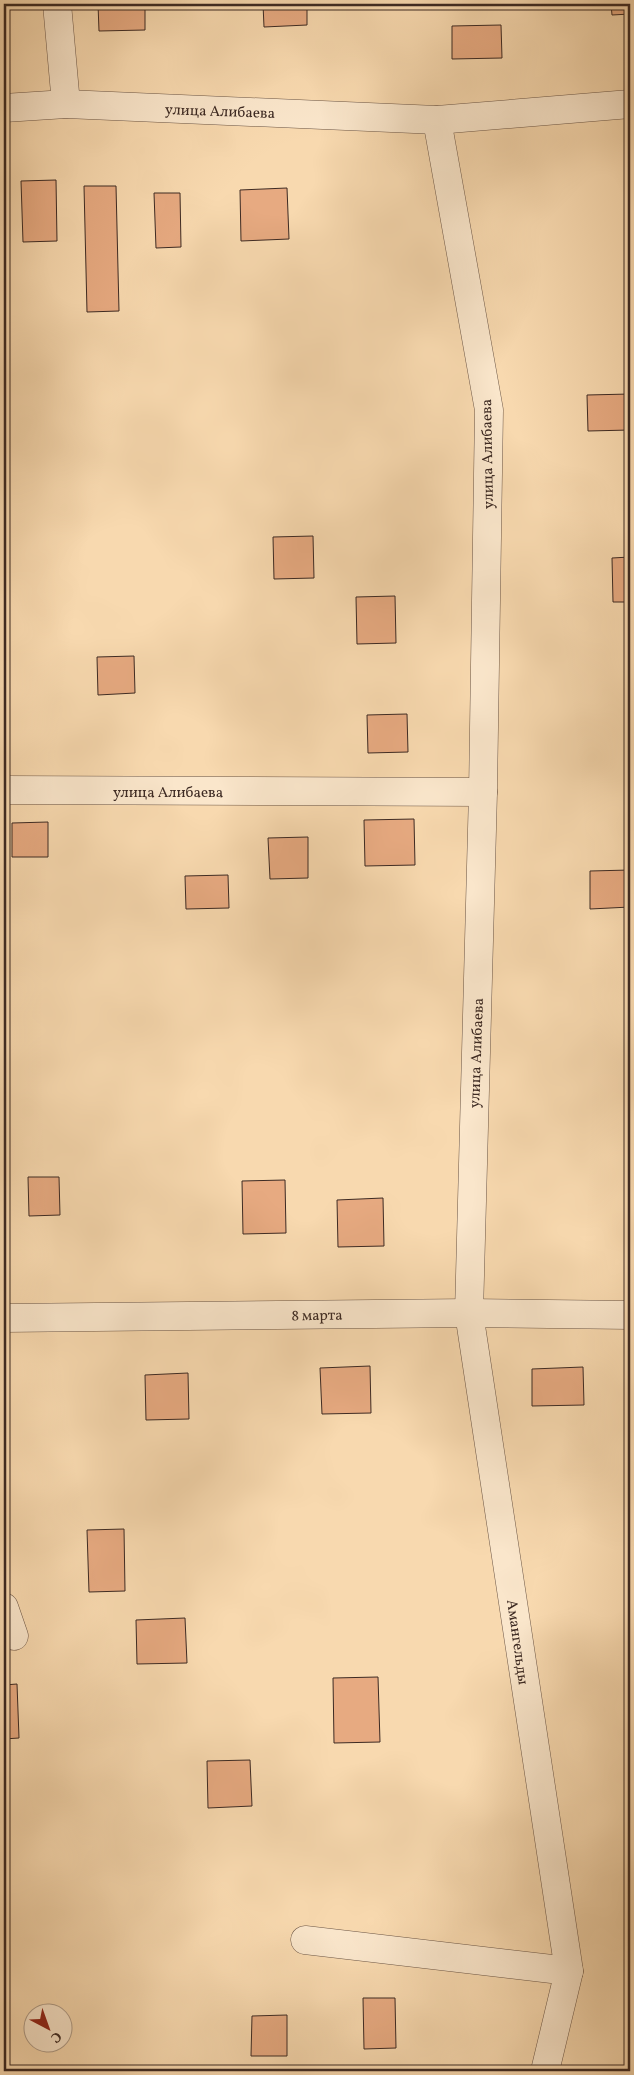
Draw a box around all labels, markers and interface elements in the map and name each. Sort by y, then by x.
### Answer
street label: улица Алибаева [164,100,275,125]
street label: улица Алибаева [477,399,500,509]
street label: улица Алибаева [113,783,223,804]
street label: улица Алибаева [465,998,490,1109]
street label: 8 марта [291,1306,343,1327]
street label: Амангельды [500,1598,533,1687]
north arrow [22,2002,72,2052]
text: С [46,2027,65,2047]

